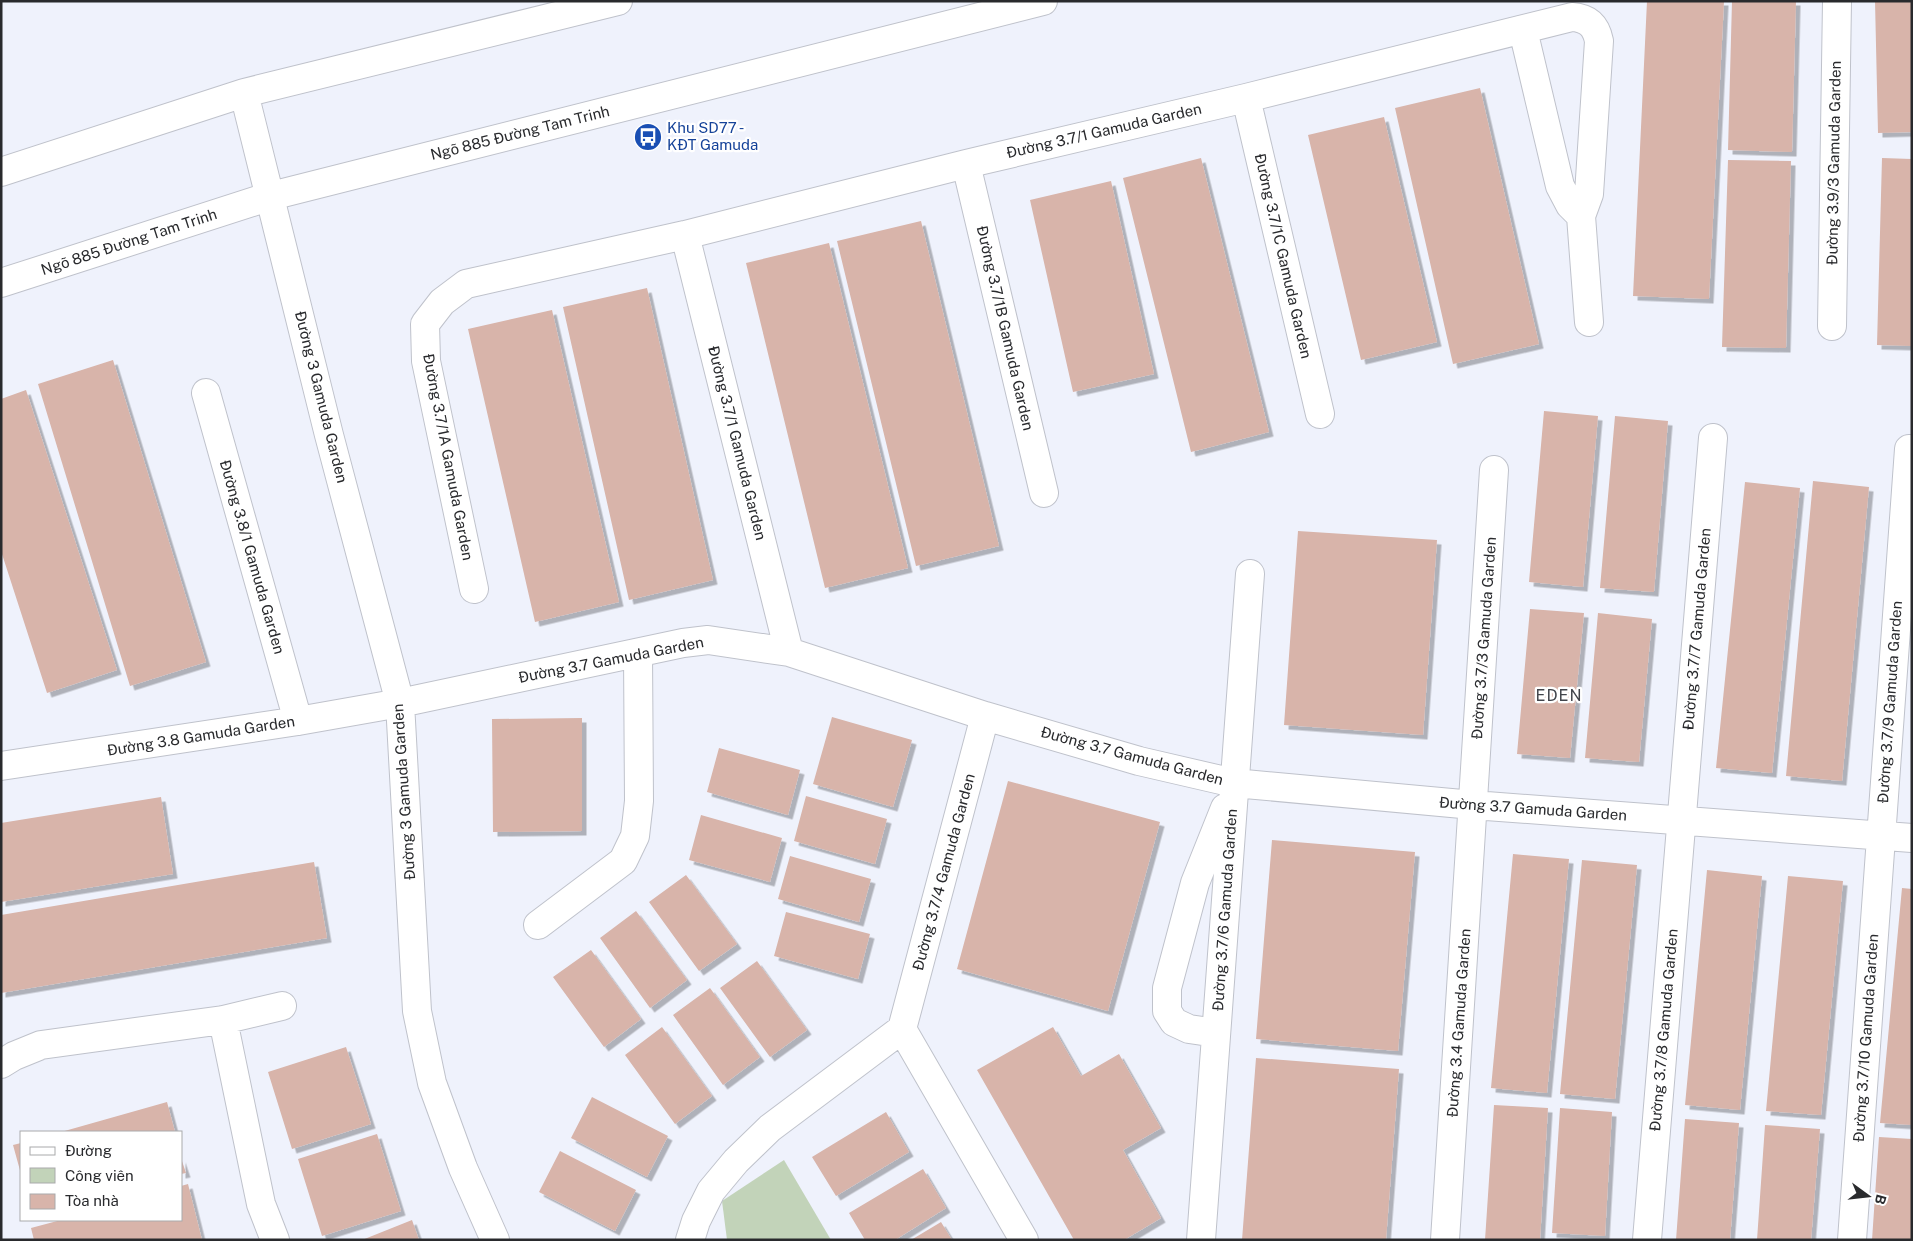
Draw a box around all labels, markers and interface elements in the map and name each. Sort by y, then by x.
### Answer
street label: Đường 3.9/3 Gamuda Garden [1823,61,1844,265]
street label: Đường 3.7/1 Gamuda Garden [1005,100,1203,161]
street label: Ngõ 885 Đường Tam Trinh [429,102,611,163]
place label: Khu SD77 - KĐT Gamuda [667,119,758,153]
bus stop icon: Khu SD77 - KĐT Gamuda [633,122,663,152]
street label: Đường 3.7/1C Gamuda Garden [1252,152,1315,360]
street label: Ngõ 885 Đường Tam Trinh [39,205,219,278]
street label: Đường 3.7/1B Gamuda Garden [974,224,1037,432]
street label: Đường 3 Gamuda Garden [292,309,351,485]
street label: Đường 3.7/1 Gamuda Garden [705,344,770,542]
street label: Đường 3.7/1A Gamuda Garden [420,352,477,562]
street label: Đường 3.8/1 Gamuda Garden [217,458,288,656]
street label: Đường 3.7/7 Gamuda Garden [1679,527,1714,731]
street label: Đường 3.7/3 Gamuda Garden [1468,536,1499,740]
street label: Đường 3.7/9 Gamuda Garden [1874,600,1905,804]
street label: Đường 3.7 Gamuda Garden [517,633,705,686]
district label: EDEN [1535,686,1583,705]
street label: Đường 3 Gamuda Garden [389,703,418,881]
street label: Đường 3.8 Gamuda Garden [106,712,296,759]
street label: Đường 3.7 Gamuda Garden [1039,723,1225,788]
street label: Đường 3.7/4 Gamuda Garden [909,772,978,972]
street label: Đường 3.7 Gamuda Garden [1438,793,1628,824]
street label: Đường 3.7/6 Gamuda Garden [1209,808,1240,1012]
street label: Đường 3.4 Gamuda Garden [1443,928,1474,1118]
street label: Đường 3.7/8 Gamuda Garden [1646,928,1681,1132]
street label: Đường 3.7/10 Gamuda Garden [1850,933,1881,1143]
legend [20,1131,182,1221]
text: Đường [65,1142,112,1159]
text: Công viên [65,1167,134,1184]
north arrow [1843,1171,1893,1221]
text: Tòa nhà [65,1192,119,1209]
text: B [1872,1193,1890,1206]

